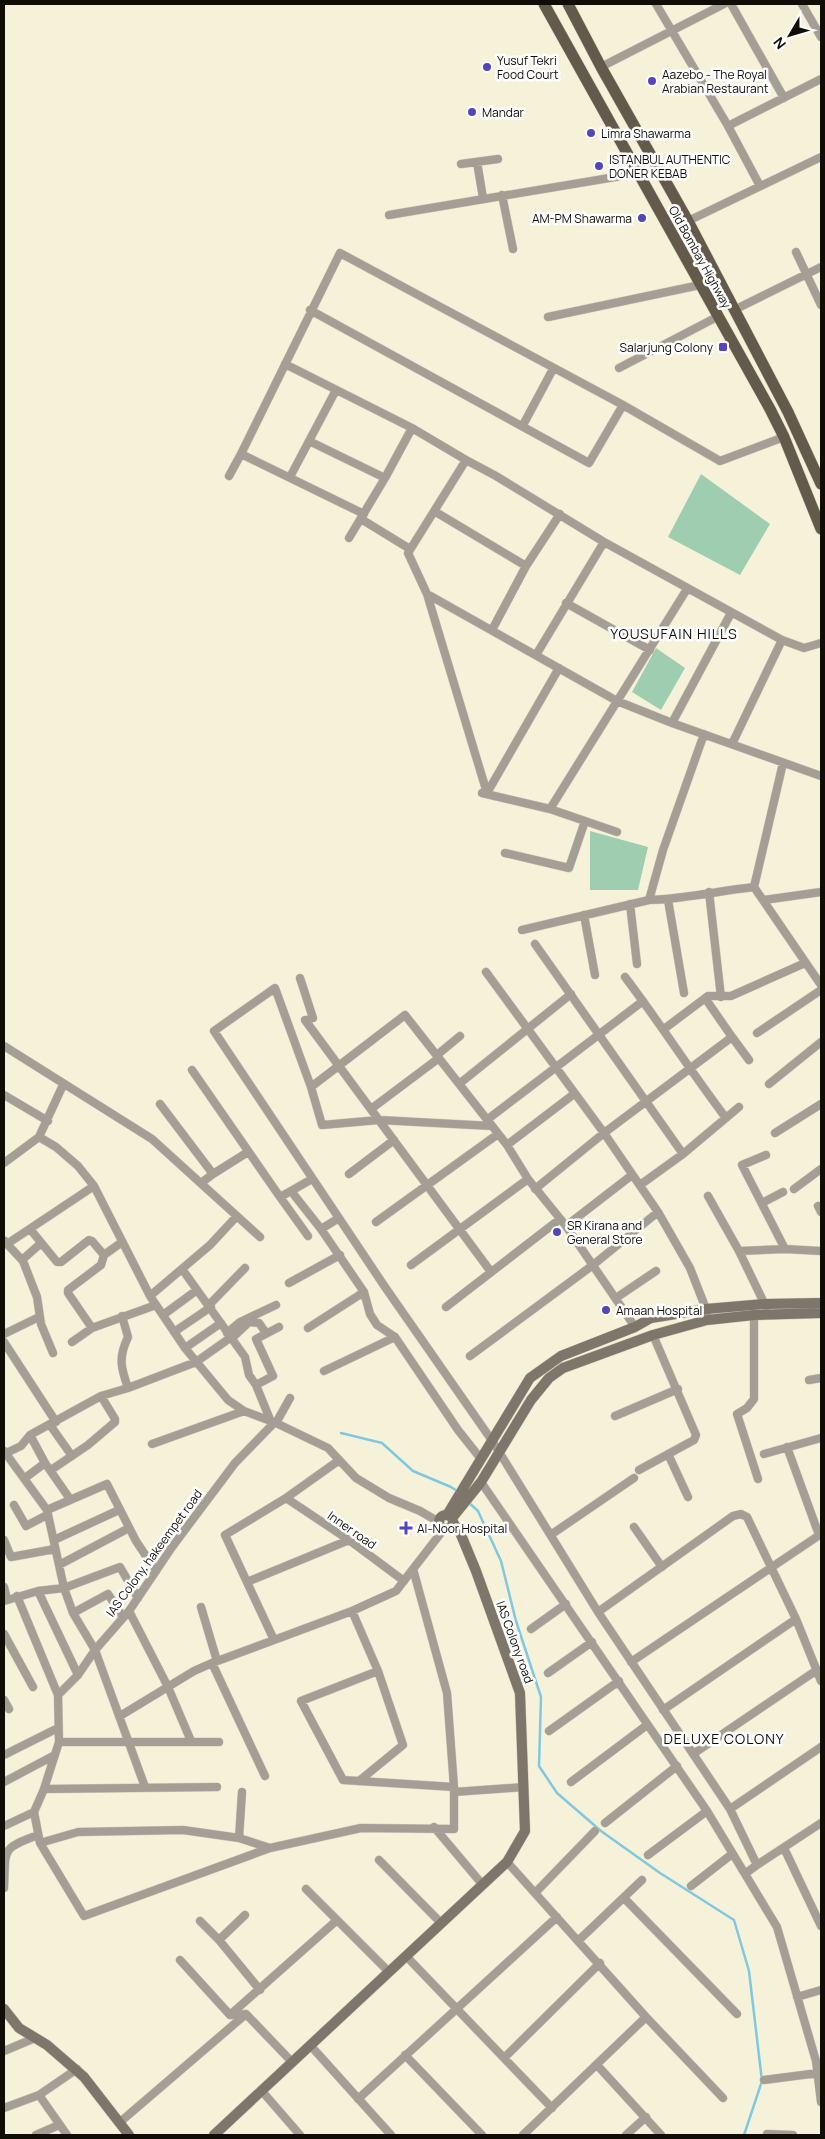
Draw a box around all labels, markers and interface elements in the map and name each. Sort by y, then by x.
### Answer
north arrow [765,10,815,60]
text: N [769,33,790,53]
place label: Yusuf Tekri Food Court [497,52,559,83]
marker: Yusuf Tekri Food Court [481,61,493,73]
place label: Aazebo - The Royal Arabian Restaurant [662,66,769,97]
marker: Aazebo - The Royal Arabian Restaurant [646,75,658,87]
place label: Mandar [482,104,525,121]
marker: Mandar [466,106,478,118]
place label: Limra Shawarma [601,125,691,142]
marker: Limra Shawarma [585,127,597,139]
place label: ISTANBUL AUTHENTIC DONER KEBAB [609,151,731,182]
marker: ISTANBUL AUTHENTIC DONER KEBAB [593,160,605,172]
street label: Old Bombay Highway [665,203,736,312]
place label: AM-PM Shawarma [532,210,632,227]
marker: AM-PM Shawarma [636,212,648,224]
place label: Salarjung Colony [620,339,714,356]
marker: Salarjung Colony [717,341,729,353]
district label: YOUSUFAIN HILLS [610,624,738,643]
place label: SR Kirana and General Store [567,1217,643,1248]
marker: SR Kirana and General Store [551,1226,563,1238]
place label: Amaan Hospital [616,1302,702,1319]
marker: Amaan Hospital [600,1304,612,1316]
street label: IAS Colony, hakeempet road [102,1486,206,1620]
street label: Inner road [324,1507,380,1553]
place label: Al-Noor Hospital [417,1520,507,1537]
marker: Al-Noor Hospital [399,1521,413,1535]
street label: IAS Colony road [492,1599,538,1685]
district label: DELUXE COLONY [663,1729,785,1748]

